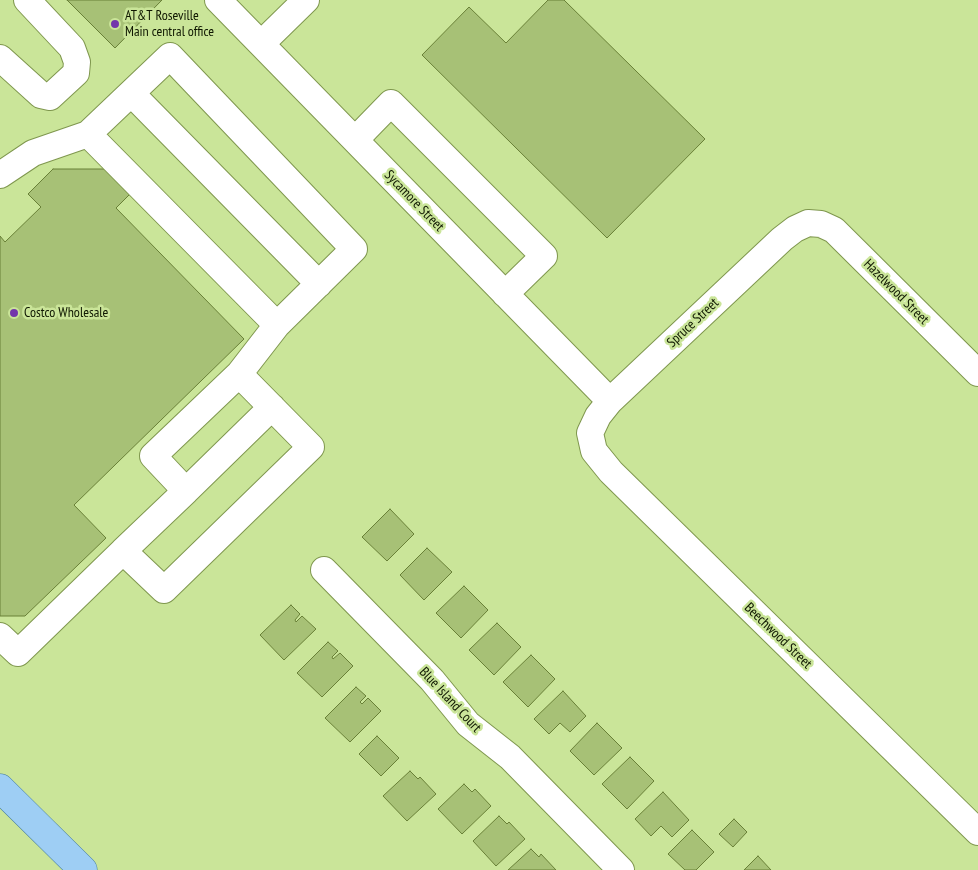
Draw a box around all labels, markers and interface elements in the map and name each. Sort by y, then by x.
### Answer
place label: AT&T Roseville Main central office [125,8,214,40]
marker: AT&T Roseville Main central office [109,18,121,30]
street label: Sycamore Street [381,167,447,235]
street label: Hazelwood Street [860,256,932,328]
street label: Spruce Street [664,295,722,351]
place label: Costco Wholesale [24,305,108,321]
marker: Costco Wholesale [8,307,20,319]
street label: Beechwood Street [741,600,815,672]
street label: Blue Island Court [416,664,484,736]

